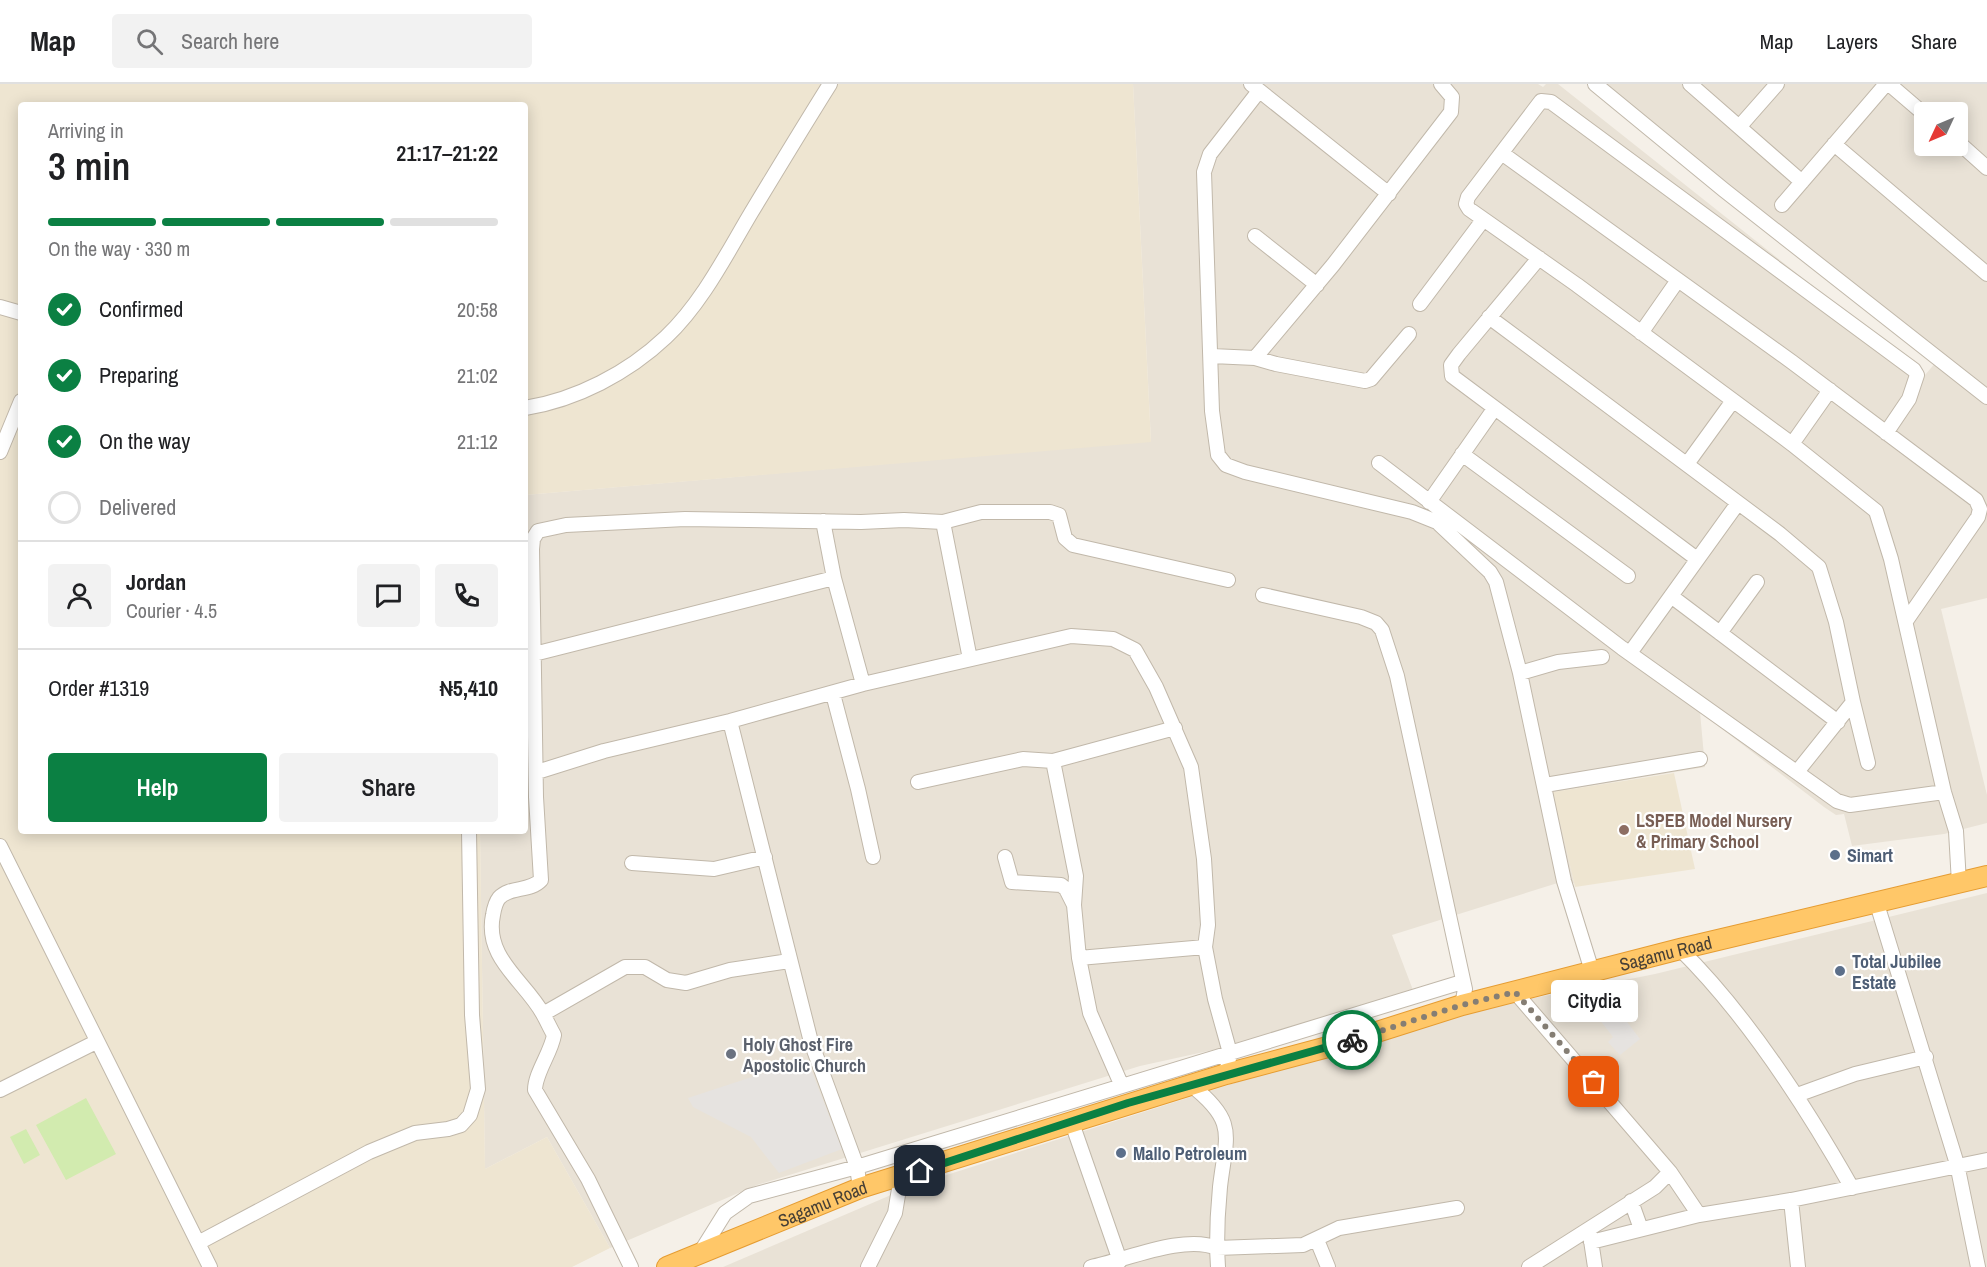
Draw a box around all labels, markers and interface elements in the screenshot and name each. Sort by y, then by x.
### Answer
search box [112,14,532,68]
text: Map [30,22,76,60]
icon: search [133,25,166,58]
text: Search here [181,26,279,56]
text: Map [1760,27,1793,56]
text: Layers [1826,27,1878,56]
text: Share [1911,27,1957,56]
north arrow [1914,102,1968,156]
map controls [1914,102,1968,156]
text: Arriving in [48,117,124,144]
text: 21:17–21:22 [396,138,498,168]
text: 3 min [48,140,130,192]
text: On the way · 330 m [48,235,190,262]
icon: check [48,293,81,326]
text: Confirmed [99,294,183,324]
text: 20:58 [457,296,498,323]
icon: check [48,359,81,392]
text: Preparing [99,360,178,390]
text: 21:02 [457,362,498,389]
icon: check [48,425,81,458]
text: On the way [99,426,190,456]
text: 21:12 [457,428,498,455]
text: Delivered [99,492,176,522]
button: person [48,564,111,627]
button: chat [357,564,420,627]
button: phone [435,564,498,627]
text: Jordan [126,567,186,597]
text: Courier · 4.5 [126,597,217,624]
text: Order #1319 [48,673,149,703]
text: ₦5,410 [440,673,498,703]
button: Help [48,753,267,822]
button: Share [279,753,498,822]
place label: LSPEB Model Nursery & Primary School [1636,808,1793,854]
marker: LSPEB Model Nursery & Primary School [1617,823,1631,837]
place label: Simart [1847,843,1893,868]
marker: Simart [1828,848,1842,862]
street label: Sagamu Road [1617,929,1714,977]
place label: Total Jubilee Estate [1852,949,1941,995]
marker: Total Jubilee Estate [1833,964,1847,978]
callout: Citydia [1550,980,1638,1022]
text: Citydia [1568,987,1621,1014]
courier [1322,1010,1382,1070]
icon: bike [1336,1024,1369,1057]
place label: Holy Ghost Fire Apostolic Church [743,1032,866,1078]
marker: Holy Ghost Fire Apostolic Church [724,1047,738,1061]
pin [1568,1056,1619,1107]
icon: bag [1577,1065,1610,1098]
place label: Mallo Petroleum [1133,1141,1247,1166]
pin [894,1145,945,1196]
marker: Mallo Petroleum [1114,1146,1128,1160]
icon: home [903,1154,936,1187]
street label: Sagamu Road [774,1174,870,1233]

